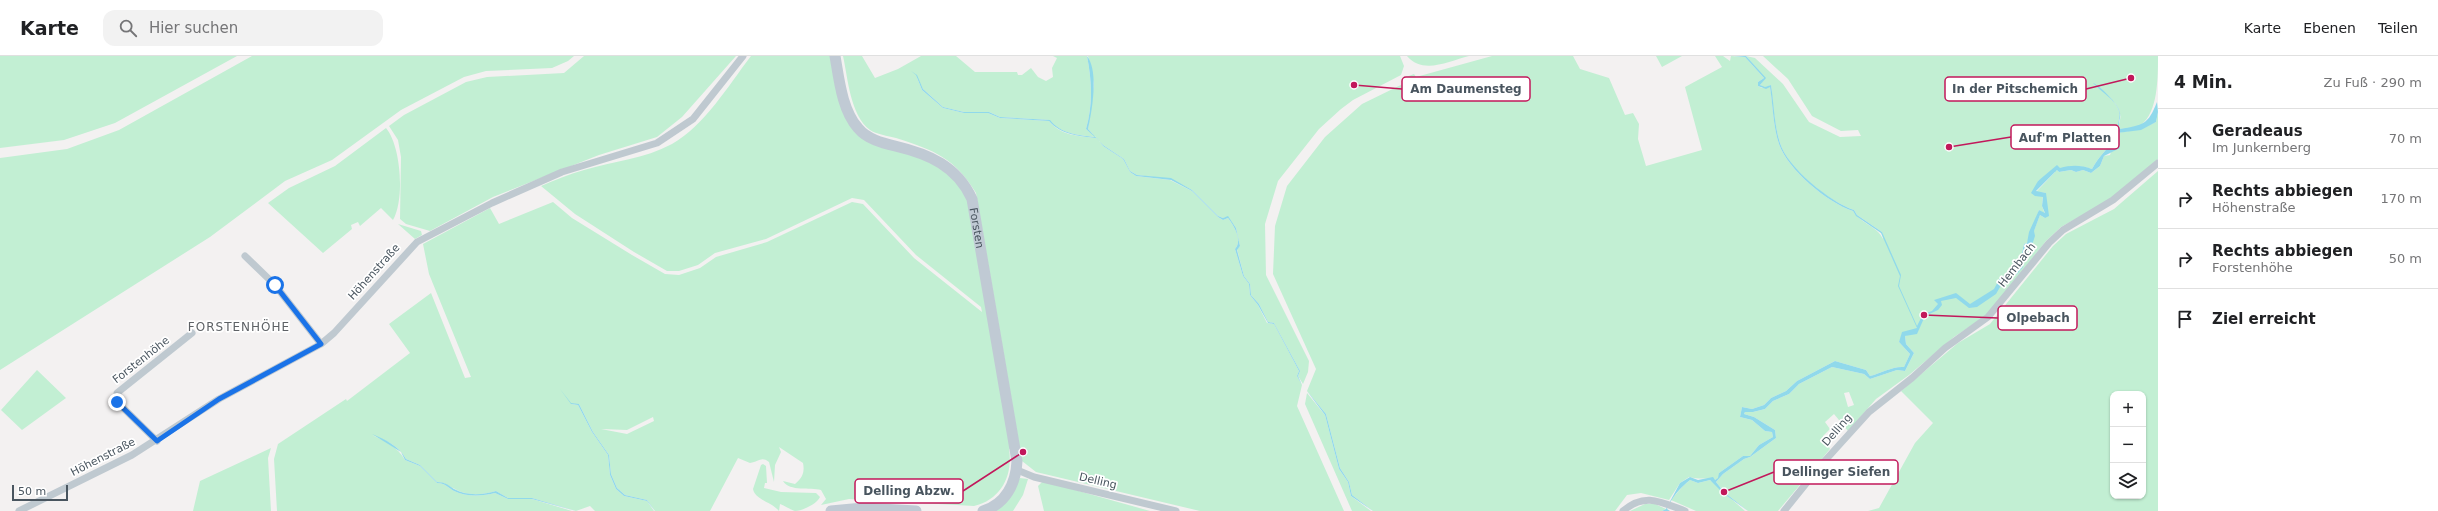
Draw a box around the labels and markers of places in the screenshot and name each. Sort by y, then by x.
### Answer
callout: Am Daumensteg [1402,77,1530,101]
callout: In der Pitschemich [1945,77,2086,101]
callout: Auf'm Platten [2011,125,2119,149]
callout: Olpebach [1998,306,2077,330]
callout: Dellinger Siefen [1774,460,1898,484]
callout: Delling Abzw. [855,479,963,503]

